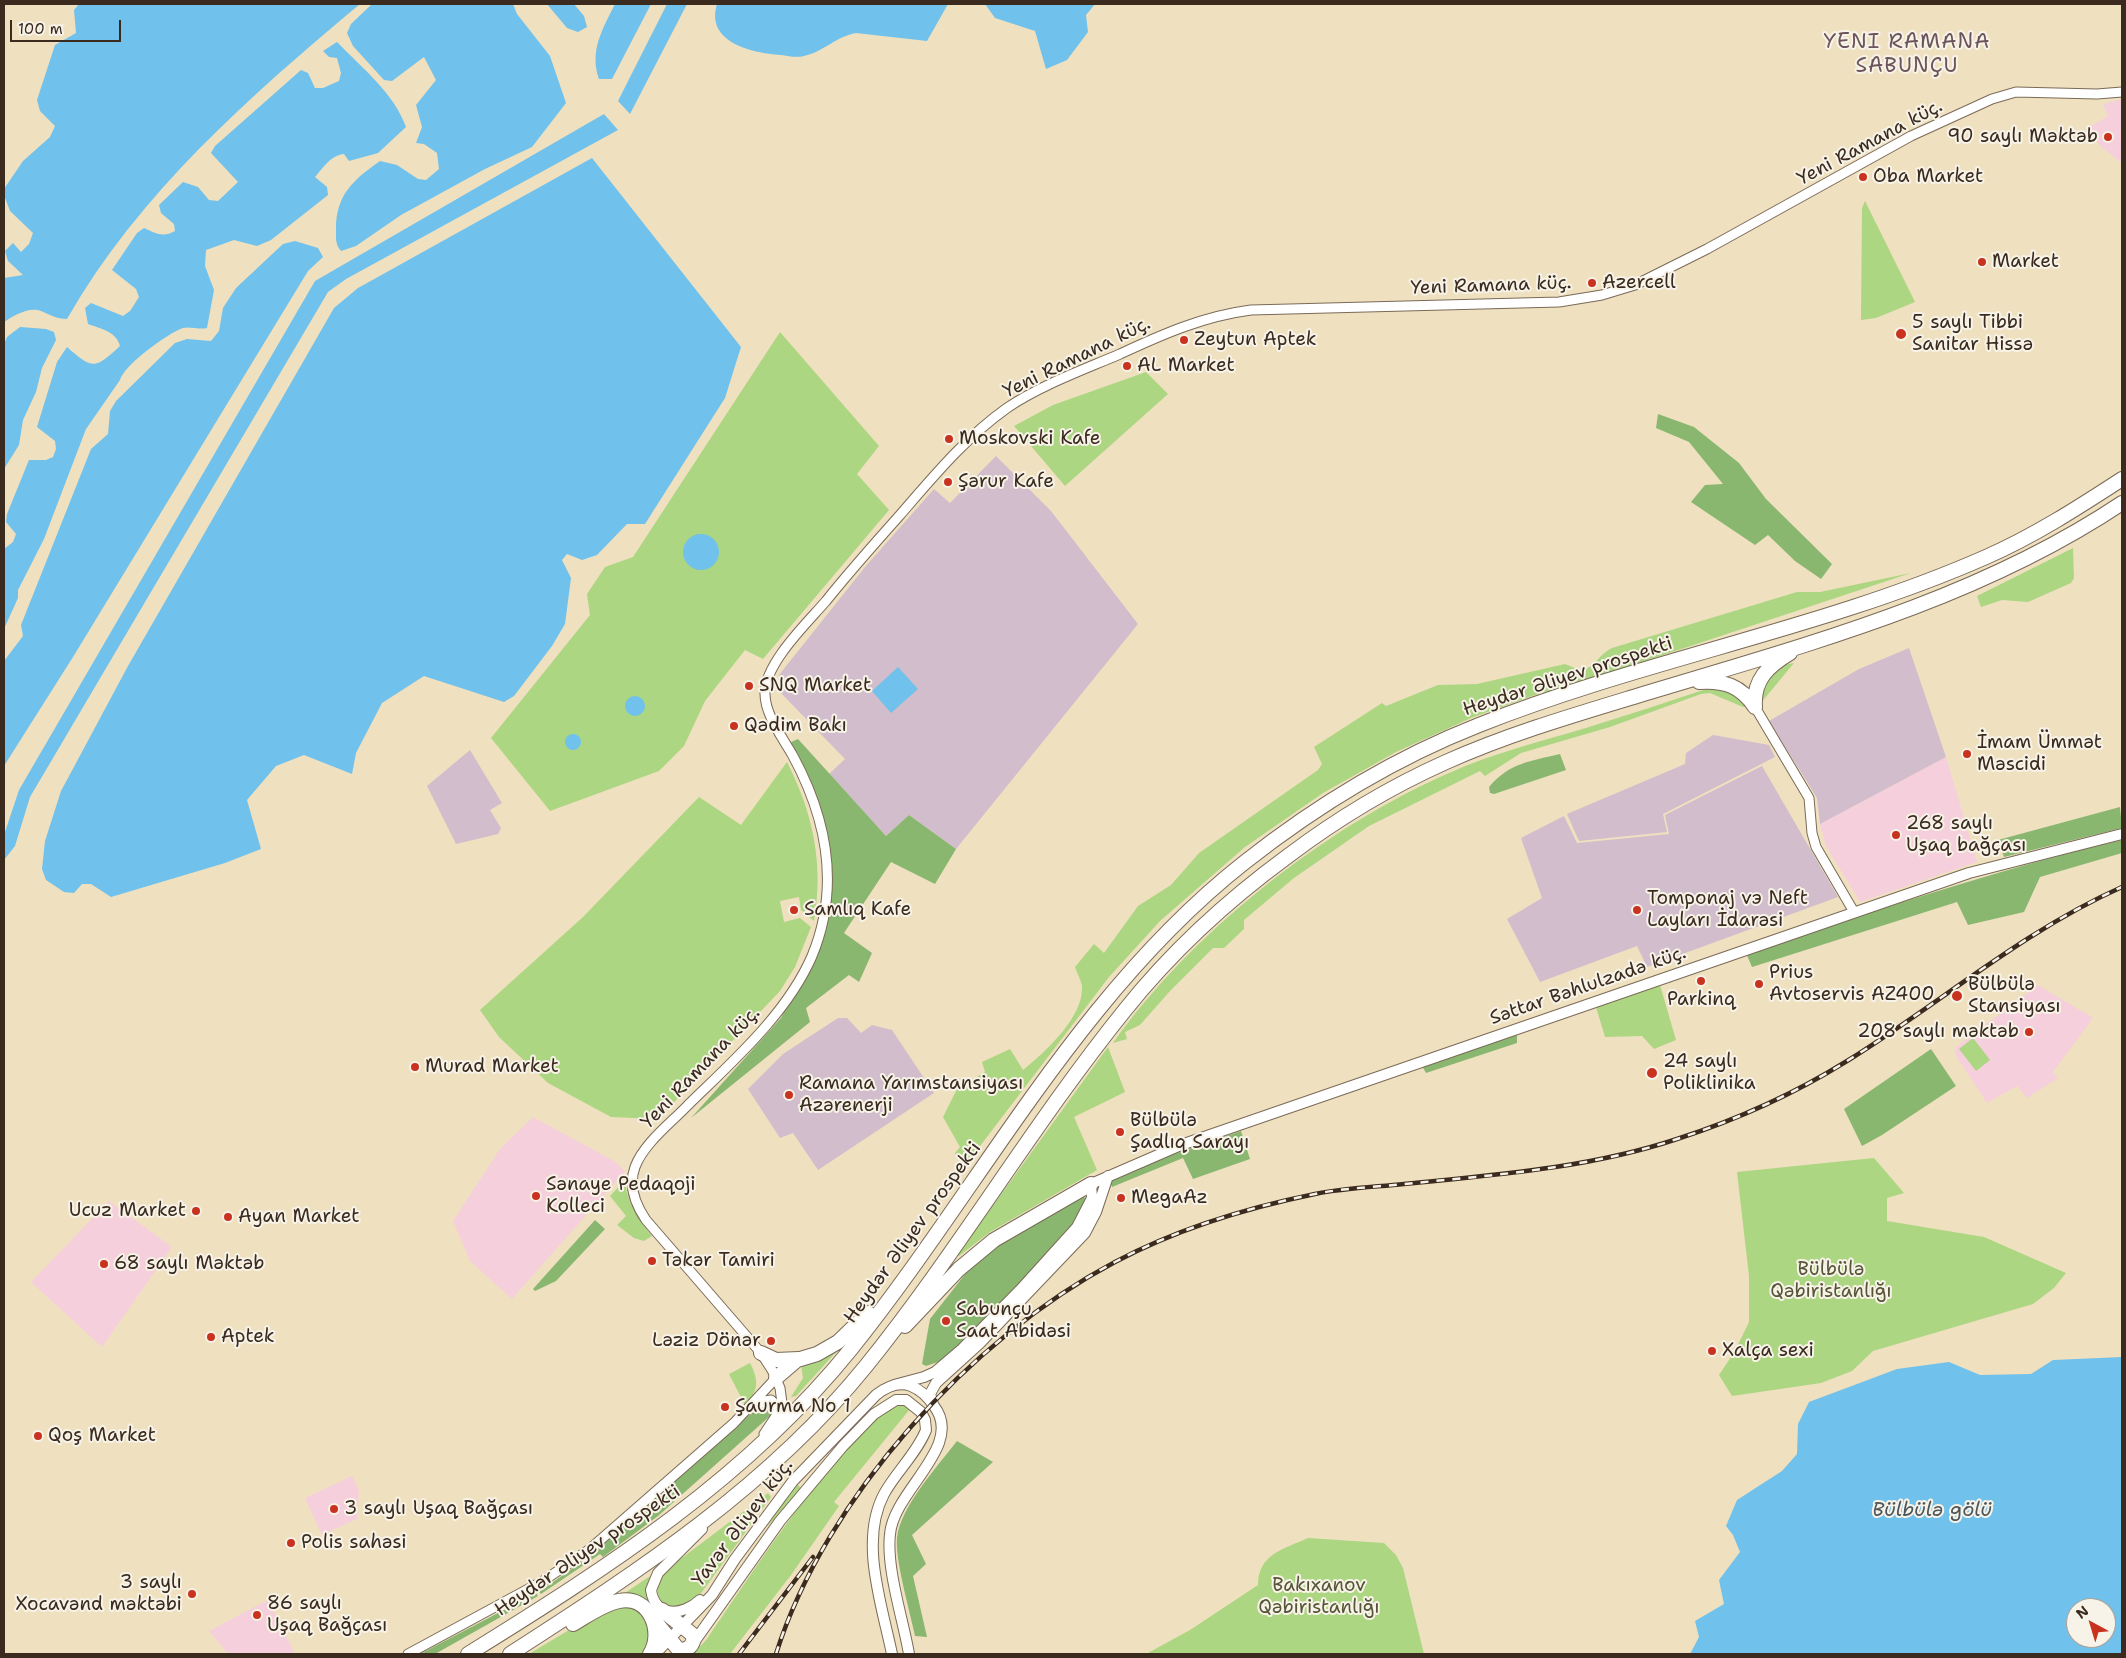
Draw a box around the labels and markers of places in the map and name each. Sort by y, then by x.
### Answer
place label: 90 saylı Məktəb [1947,126,2098,148]
marker: 90 saylı Məktəb [2102,131,2114,143]
place label: Oba Market [1873,166,1983,188]
marker: Oba Market [1857,171,1869,183]
place label: Market [1992,251,2059,273]
marker: Market [1976,256,1988,268]
place label: Azercell [1602,272,1676,294]
marker: Azercell [1586,277,1598,289]
place label: 5 saylı Tibbi Sanitar Hissə [1912,312,2033,356]
marker: 5 saylı Tibbi Sanitar Hissə [1894,327,1908,341]
place label: Zeytun Aptek [1194,329,1317,351]
marker: Zeytun Aptek [1178,334,1190,346]
place label: AL Market [1137,355,1235,377]
marker: AL Market [1121,360,1133,372]
place label: Moskovski Kafe [959,428,1101,450]
marker: Moskovski Kafe [943,433,955,445]
place label: Şərur Kafe [958,471,1054,493]
marker: Şərur Kafe [942,476,954,488]
place label: SNQ Market [759,675,871,697]
marker: SNQ Market [743,680,755,692]
place label: Qədim Bakı [744,715,847,737]
marker: Qədim Bakı [728,720,740,732]
place label: İmam Ümmət Məscidi [1977,732,2102,776]
marker: İmam Ümmət Məscidi [1961,748,1973,760]
place label: 268 saylı Uşaq bağçası [1906,813,2026,857]
marker: 268 saylı Uşaq bağçası [1890,829,1902,841]
place label: Tomponaj vэ Neft Layları İdarəsi [1647,888,1808,932]
place label: Samlıq Kafe [804,899,911,921]
marker: Samlıq Kafe [788,904,800,916]
marker: Tomponaj vэ Neft Layları İdarəsi [1631,904,1643,916]
place label: Prius Avtoservis AZ400 [1769,962,1935,1006]
place label: Bülbülə Stansiyası [1968,974,2061,1018]
marker: Parkinq [1695,975,1707,987]
marker: Prius Avtoservis AZ400 [1753,978,1765,990]
place label: Parkinq [1667,989,1735,1011]
marker: Bülbülə Stansiyası [1950,989,1964,1003]
place label: 208 saylı məktəb [1857,1021,2019,1043]
marker: 208 saylı məktəb [2023,1026,2035,1038]
place label: 24 saylı Poliklinika [1663,1051,1756,1095]
place label: Murad Market [425,1056,559,1078]
marker: Murad Market [409,1061,421,1073]
marker: 24 saylı Poliklinika [1645,1066,1659,1080]
place label: Ramana Yarımstansiyası Azərenerji [799,1073,1023,1117]
marker: Ramana Yarımstansiyası Azərenerji [783,1089,795,1101]
place label: Bülbülə Şadlıq Sarayı [1130,1110,1249,1154]
marker: Bülbülə Şadlıq Sarayı [1114,1126,1126,1138]
place label: Sənaye Pedaqoji Kolleci [546,1174,696,1218]
place label: MegaAz [1131,1187,1208,1209]
marker: Sənaye Pedaqoji Kolleci [530,1190,542,1202]
marker: MegaAz [1115,1192,1127,1204]
place label: Ucuz Market [69,1200,186,1222]
marker: Ucuz Market [190,1205,202,1217]
place label: Ayan Market [238,1206,360,1228]
marker: Ayan Market [222,1211,234,1223]
place label: Təkər Tamiri [662,1250,775,1272]
place label: 68 saylı Məktəb [114,1253,264,1275]
marker: Təkər Tamiri [646,1255,658,1267]
marker: 68 saylı Məktəb [98,1258,110,1270]
place label: Sabunçu Saat Abidəsi [956,1299,1071,1343]
marker: Sabunçu Saat Abidəsi [940,1315,952,1327]
place label: Aptek [221,1326,275,1348]
place label: Ləziz Dönər [652,1330,761,1352]
marker: Aptek [205,1331,217,1343]
marker: Ləziz Dönər [765,1335,777,1347]
place label: Xalça sexi [1722,1340,1814,1362]
marker: Xalça sexi [1706,1345,1718,1357]
place label: Şaurma No 1 [735,1396,851,1418]
marker: Şaurma No 1 [719,1401,731,1413]
place label: Qoş Market [48,1425,156,1447]
marker: Qoş Market [32,1430,44,1442]
place label: 3 saylı Uşaq Bağçası [344,1498,533,1520]
marker: 3 saylı Uşaq Bağçası [328,1503,340,1515]
place label: Polis sahəsi [301,1532,407,1554]
marker: Polis sahəsi [285,1537,297,1549]
place label: 3 saylı Xocavənd məktəbi [15,1572,182,1616]
marker: 3 saylı Xocavənd məktəbi [186,1588,198,1600]
place label: 86 saylı Uşaq Bağçası [267,1593,387,1637]
marker: 86 saylı Uşaq Bağçası [251,1609,263,1621]

